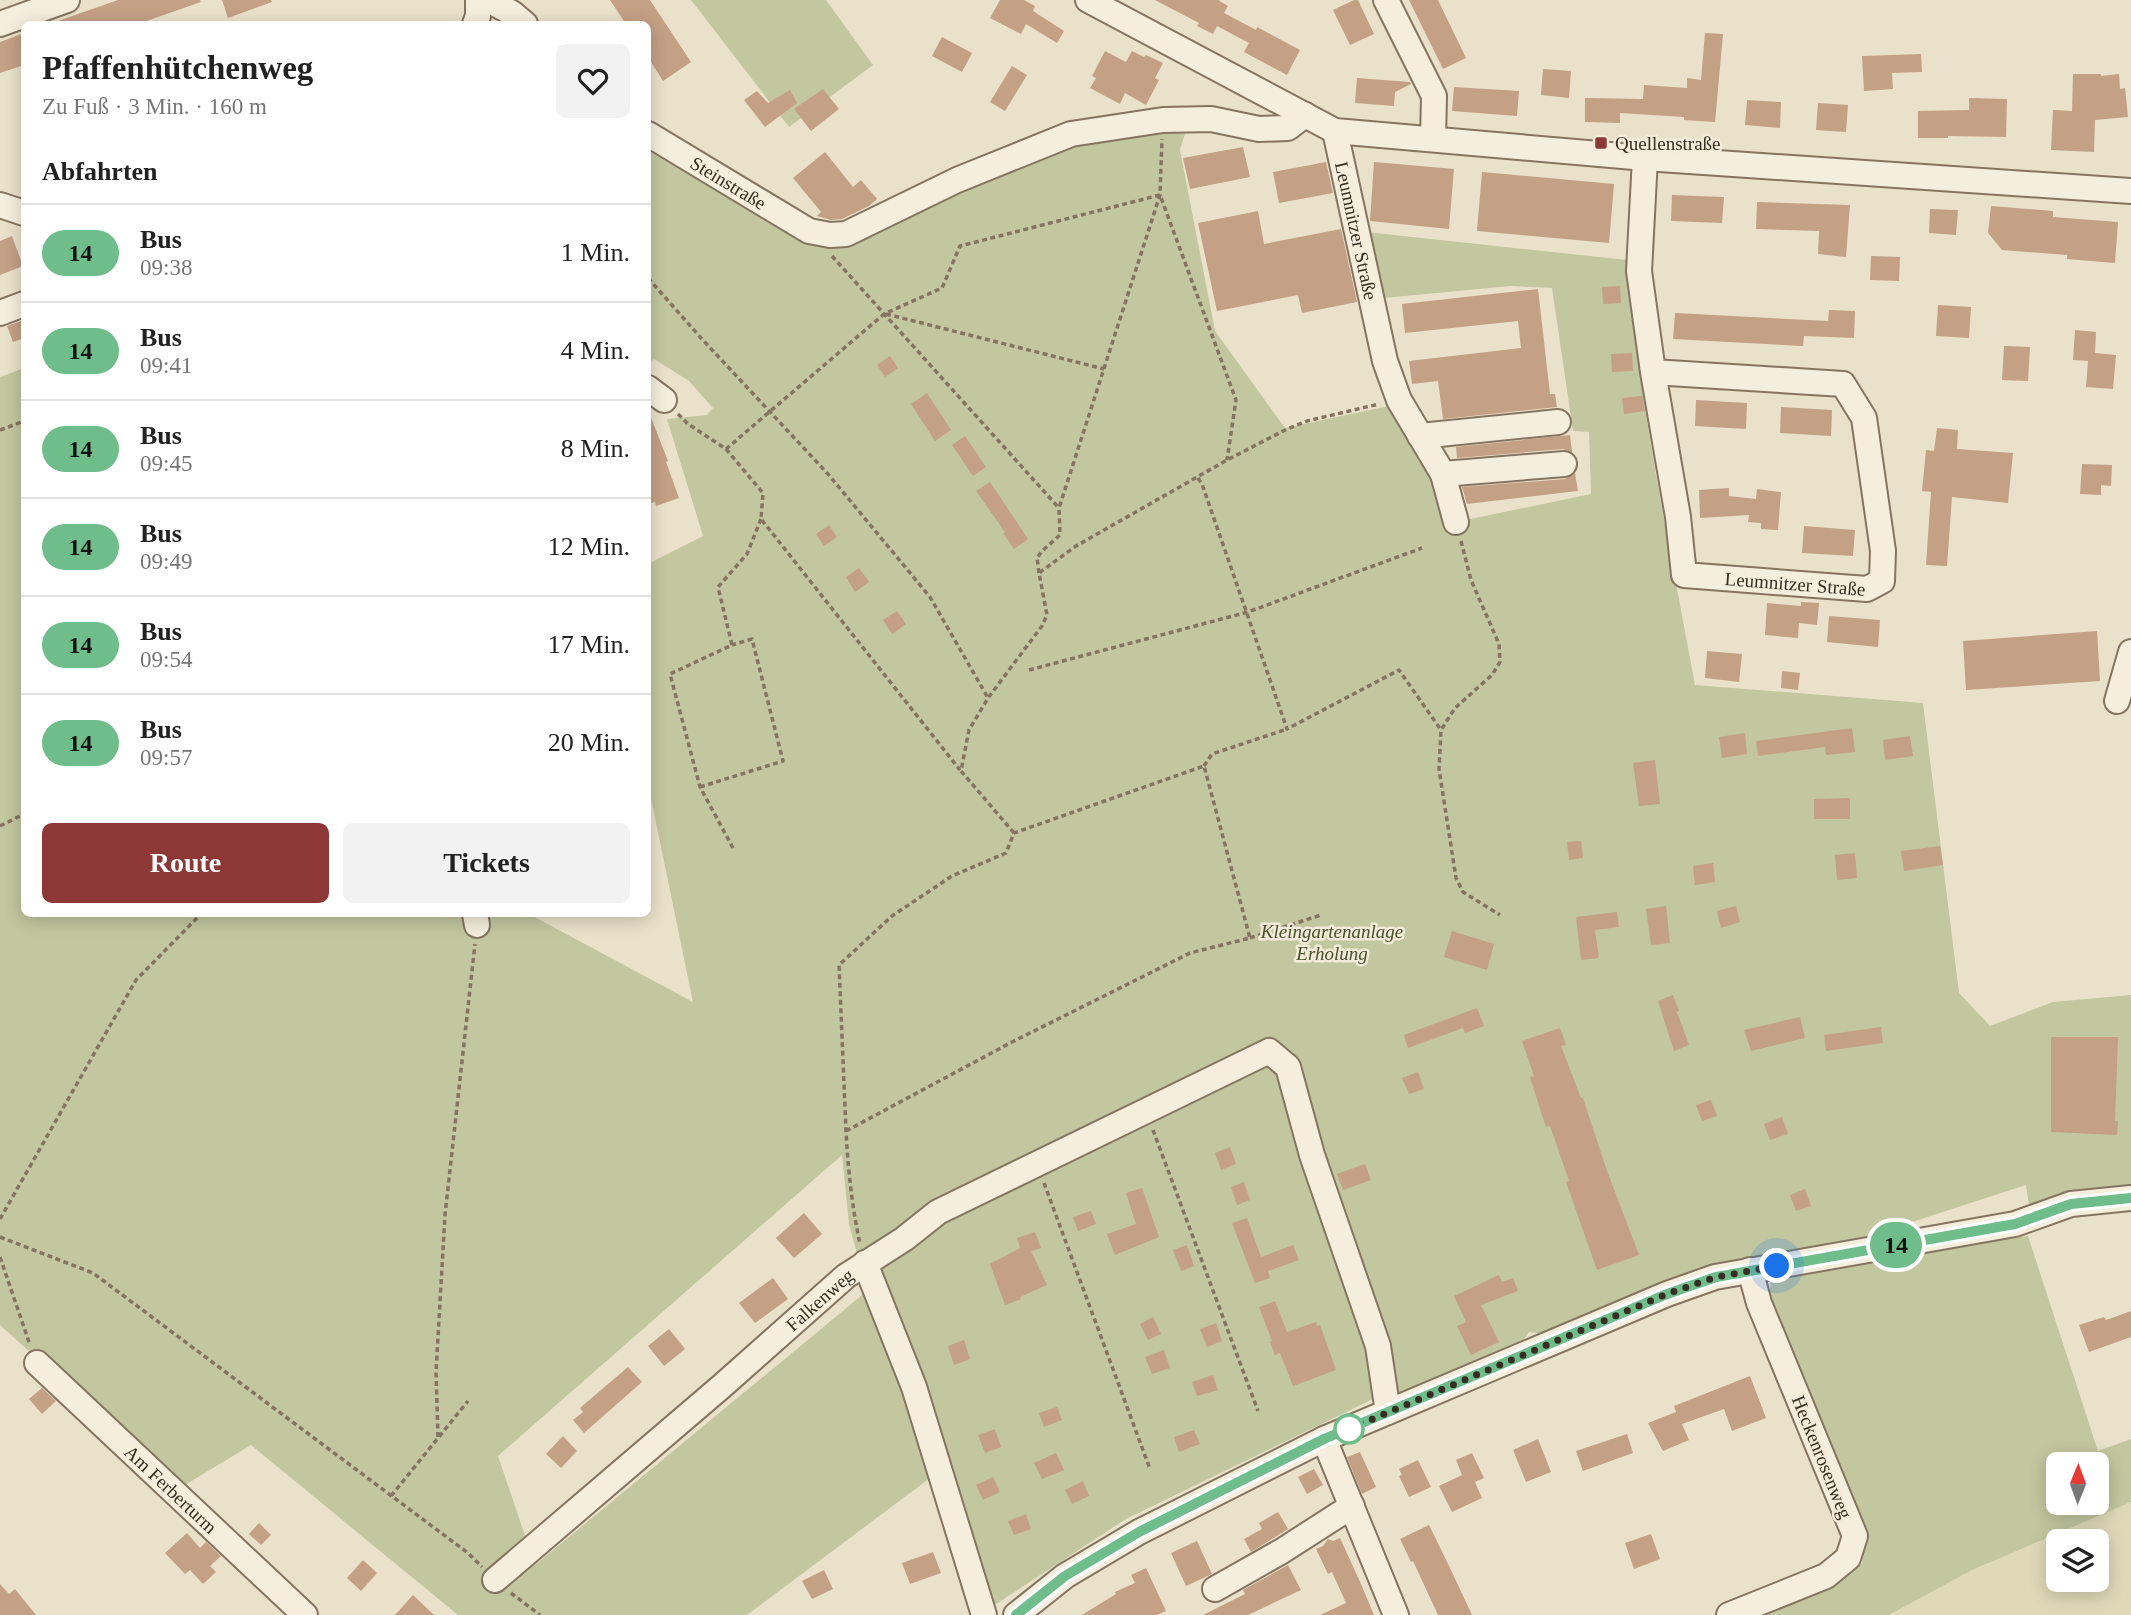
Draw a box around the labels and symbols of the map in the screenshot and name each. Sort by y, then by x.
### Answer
place label: Quellenstraße [1615,133,1721,154]
marker: Quellenstraße [1593,135,1609,151]
street label: Steinstraße [687,152,770,213]
street label: Leumnitzer Straße [1331,160,1382,302]
street label: Leumnitzer Straße [1724,568,1866,599]
park label: Kleingartenanlage Erholung [1260,921,1403,964]
line badge: 14 [1864,1222,1927,1268]
your location [1759,1248,1794,1283]
street label: Falkenweg [781,1263,857,1335]
street label: Heckenrosenweg [1788,1392,1856,1522]
unlabelled marker [1334,1414,1364,1444]
street label: Am Ferberturm [121,1441,222,1538]
north arrow [2046,1452,2109,1516]

